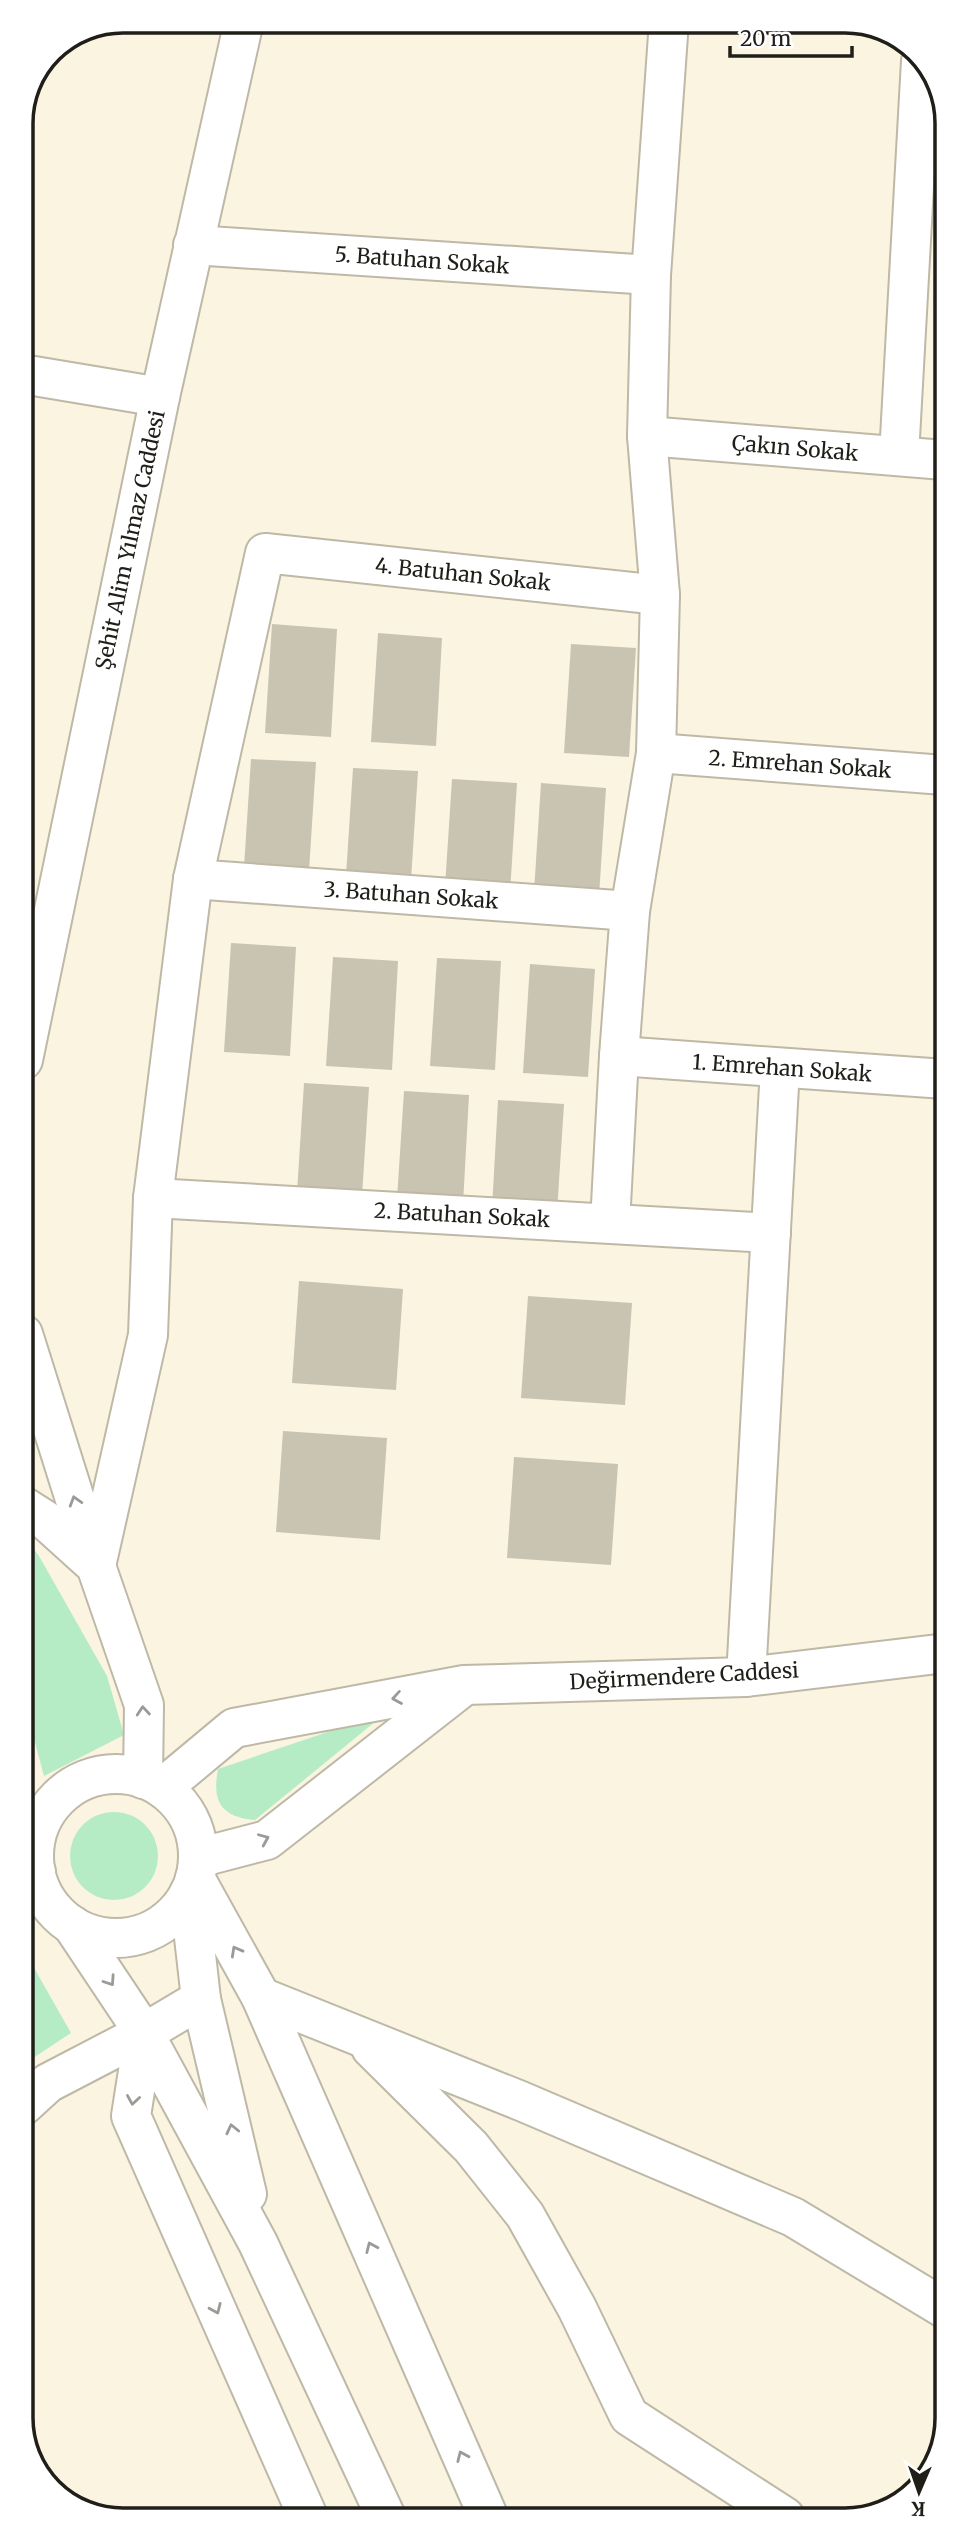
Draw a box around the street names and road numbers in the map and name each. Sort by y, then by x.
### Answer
street label: 5. Batuhan Sokak [334,240,511,280]
street label: Şehit Alim Yılmaz Caddesi [89,408,171,672]
street label: Çakın Sokak [731,429,860,467]
street label: 4. Batuhan Sokak [374,551,553,597]
street label: 2. Emrehan Sokak [708,744,893,784]
street label: 3. Batuhan Sokak [323,875,500,915]
street label: 1. Emrehan Sokak [691,1048,873,1088]
street label: 2. Batuhan Sokak [373,1197,551,1233]
street label: Değirmendere Caddesi [569,1656,800,1695]

